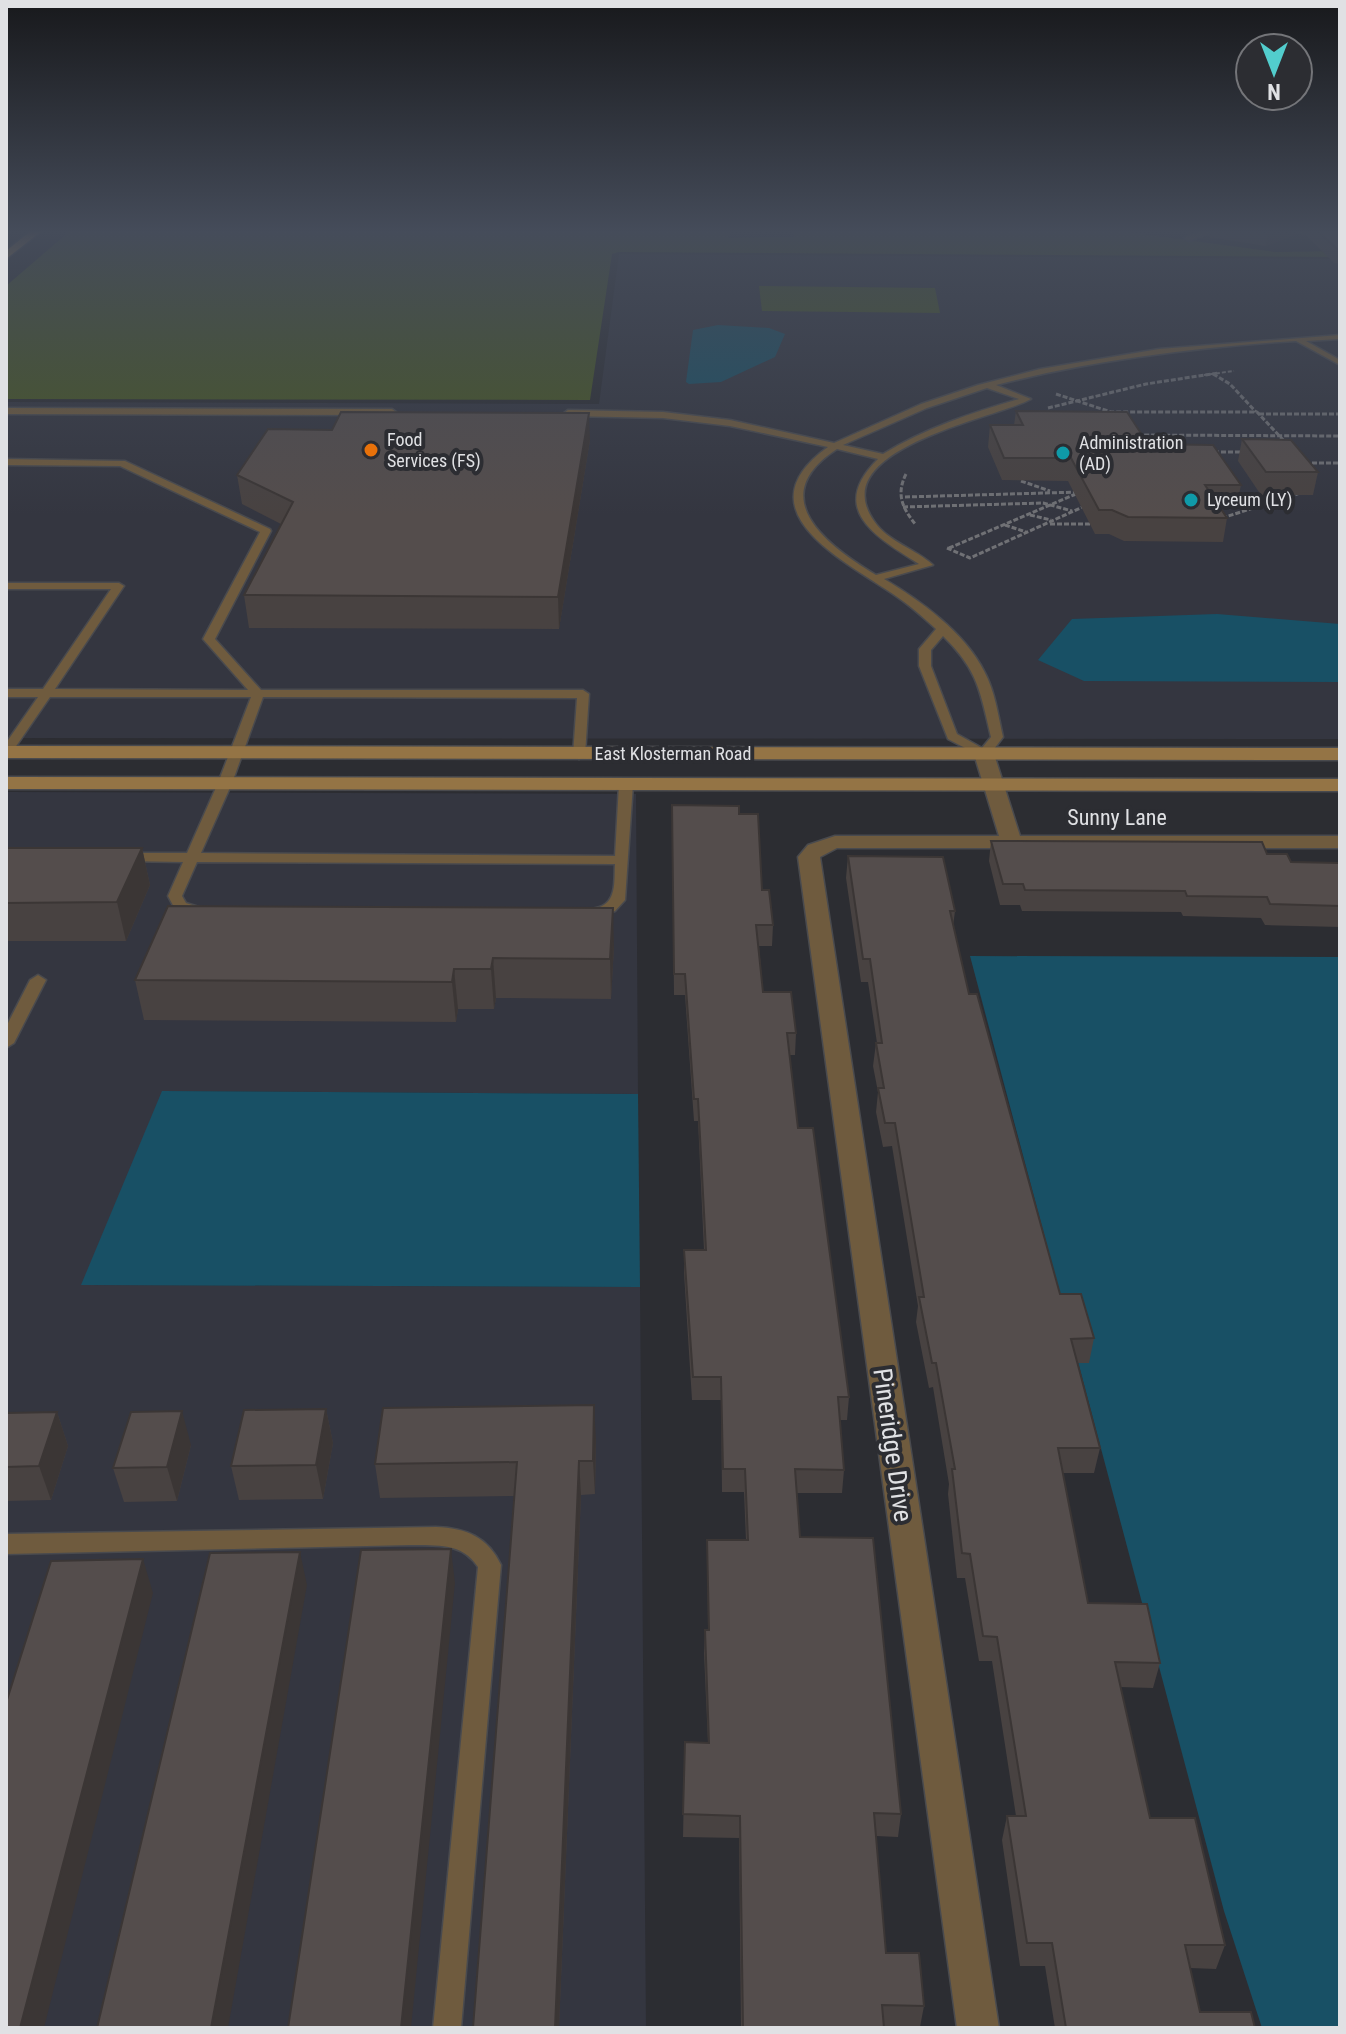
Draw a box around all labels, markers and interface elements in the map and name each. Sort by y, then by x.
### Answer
north arrow [1234,32,1314,112]
text: N [1267,79,1281,104]
place label: Food Services (FS) [387,429,481,472]
place label: Administration (AD) [1079,432,1183,475]
marker: Food Services (FS) [362,441,380,459]
marker: Administration (AD) [1054,444,1072,462]
place label: Lyceum (LY) [1207,489,1292,511]
marker: Lyceum (LY) [1182,491,1200,509]
street label: East Klosterman Road [595,743,751,764]
street label: Sunny Lane [1067,805,1167,830]
street label: Pineridge Drive [867,1366,919,1524]

